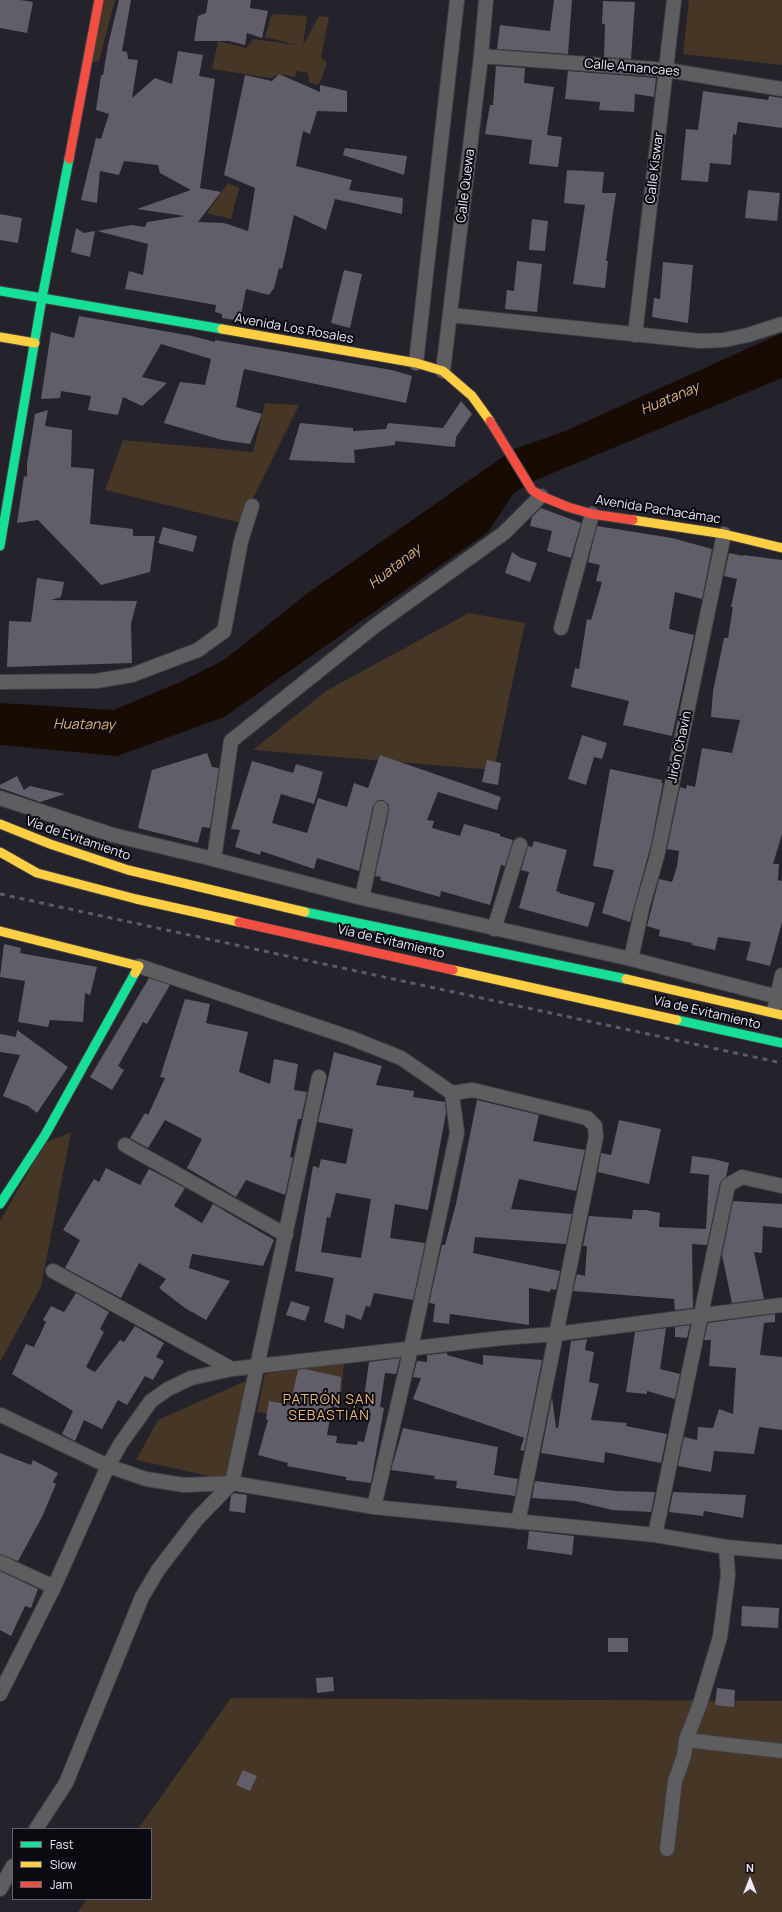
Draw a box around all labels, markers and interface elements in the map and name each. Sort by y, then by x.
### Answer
street label: Calle Amancaes [584,56,680,80]
street label: Calle Kiswar [643,132,667,204]
street label: Calle Quewa [454,148,478,224]
street label: Avenida Los Rosales [233,311,355,347]
water label: Huatanay [638,379,702,419]
street label: Avenida Pachacámac [594,492,722,528]
water label: Huatanay [365,541,425,593]
street label: Jirón Chavín [665,710,695,784]
water label: Huatanay [53,716,115,734]
street label: Vía de Evitamiento [24,814,132,864]
street label: Vía de Evitamiento [336,922,446,962]
street label: Vía de Evitamiento [652,993,762,1033]
district label: PATRÓN SAN SEBASTIÁN [283,1392,375,1424]
legend [12,1828,152,1900]
text: Fast [50,1836,74,1853]
text: Slow [50,1856,76,1873]
north arrow [730,1860,770,1900]
text: N [746,1860,754,1875]
text: Jam [50,1876,72,1893]

